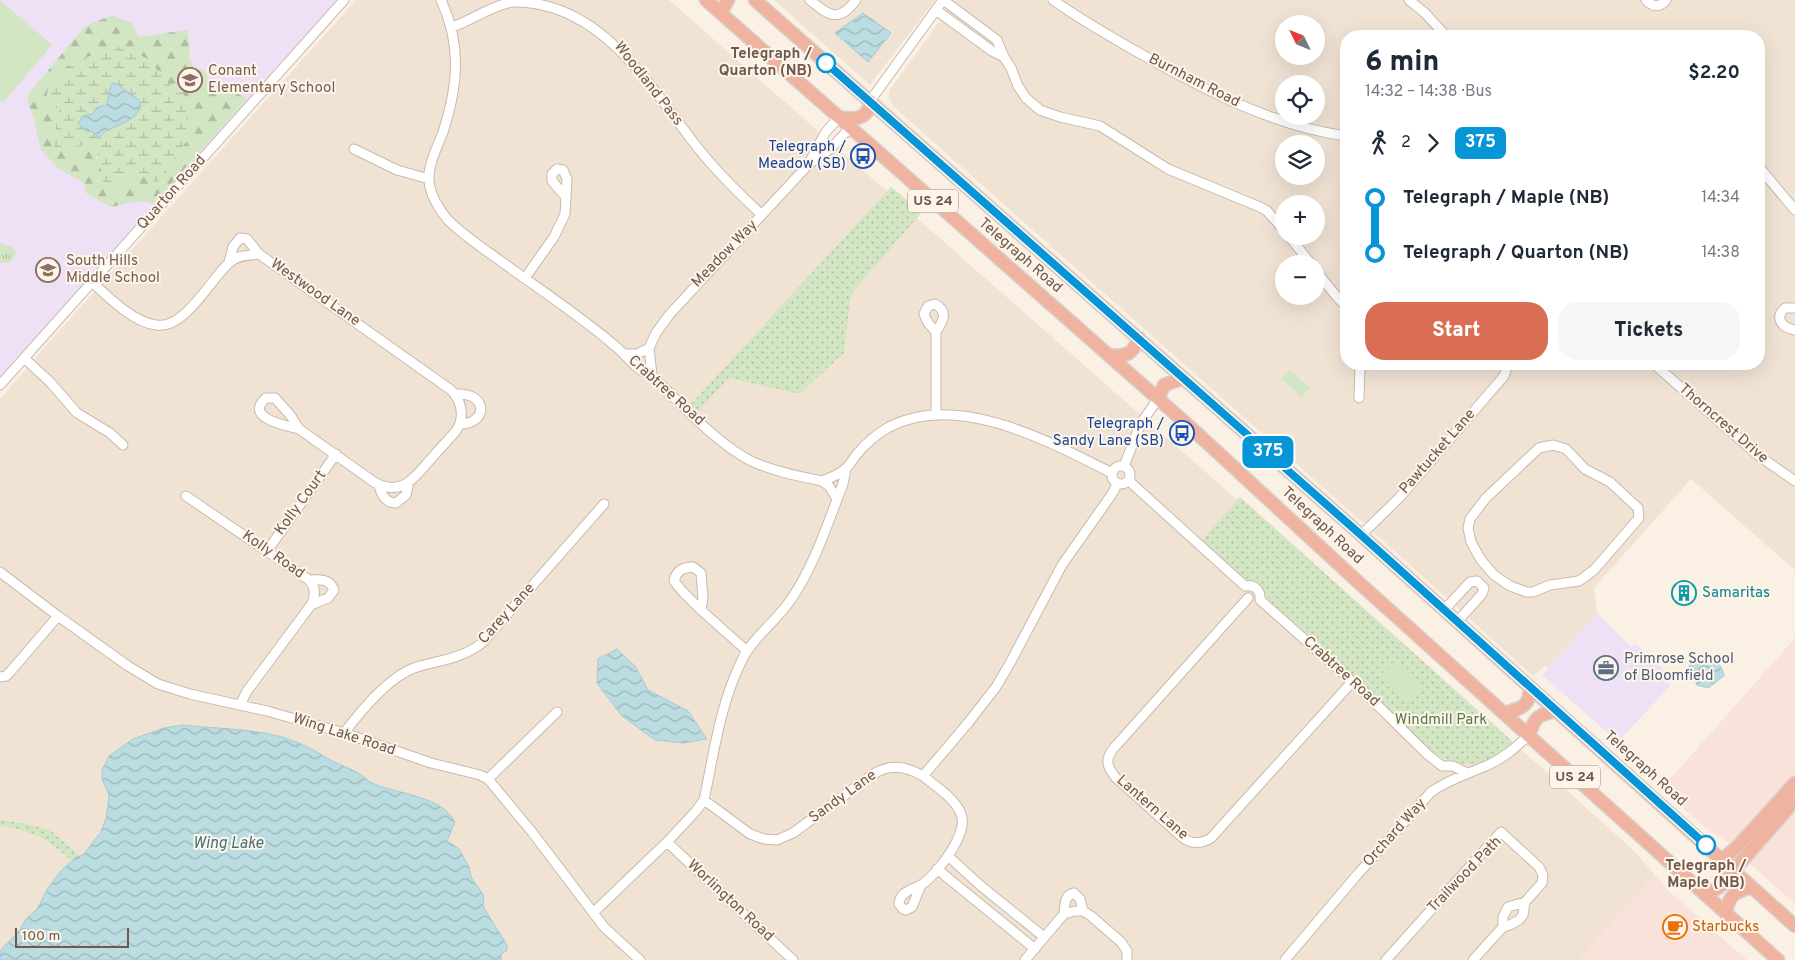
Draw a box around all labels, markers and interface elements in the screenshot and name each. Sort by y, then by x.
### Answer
north arrow [1275,15,1325,65]
map controls [1275,15,1325,305]
street label: Woodland Pass [609,38,687,130]
place label: Telegraph / Quarton (NB) [719,45,812,81]
text: 6 min [1365,45,1439,81]
street label: Burnham Road [1145,50,1243,112]
marker: Telegraph / Quarton (NB) [816,53,836,73]
text: $2.20 [1688,61,1740,85]
place label: Conant Elementary School [208,62,335,98]
school or university icon: Conant Elementary School [177,67,203,93]
button: locate [1275,75,1325,125]
text: 14:32 – 14:38 · Bus [1365,82,1492,102]
icon: walk [1365,129,1393,157]
icon: forward [1419,129,1447,157]
text: 375 [1465,131,1496,154]
text: 2 [1401,133,1411,153]
button: layers [1275,135,1325,185]
place label: Telegraph / Meadow (SB) [758,138,847,174]
bus stop icon: Telegraph / Meadow (SB) [850,143,876,169]
street label: Quarton Road [133,152,211,234]
text: Telegraph / Maple (NB) [1403,186,1609,210]
text: 14:34 [1701,188,1740,208]
road number: US 24 [908,190,958,212]
button: + [1275,195,1325,245]
street label: Telegraph Road [974,214,1066,298]
street label: Meadow Way [688,216,762,292]
text: Telegraph / Quarton (NB) [1403,241,1629,265]
text: 14:38 [1701,243,1740,263]
place label: South Hills Middle School [66,252,160,288]
street label: Westwood Lane [266,255,364,331]
button: − [1275,255,1325,305]
school or university icon: South Hills Middle School [35,257,61,283]
button: Start [1365,302,1548,360]
button: Tickets [1558,302,1740,360]
street label: Crabtree Road [624,352,708,430]
street label: Thorncrest Drive [1674,380,1772,468]
street label: Pawtucket Lane [1396,405,1480,499]
place label: Telegraph / Sandy Lane (SB) [1053,415,1165,451]
bus stop icon: Telegraph / Sandy Lane (SB) [1169,420,1195,446]
line badge: 375 [1239,436,1297,468]
text: 375 [1252,440,1284,463]
street label: Kolly Court [271,467,331,539]
street label: Telegraph Road [1277,483,1367,569]
street label: Kolly Road [238,527,308,583]
street label: Carey Lane [475,580,539,648]
building icon: Samaritas [1671,580,1697,606]
place label: Samaritas [1702,584,1770,603]
street label: Crabtree Road [1299,633,1383,711]
place label: Primrose School of Bloomfield [1624,650,1734,686]
office icon: Primrose School of Bloomfield [1593,655,1619,681]
street label: Wing Lake Road [290,709,398,761]
park label: Windmill Park [1395,711,1487,730]
street label: Telegraph Road [1600,727,1690,811]
street label: Sandy Lane [806,766,880,828]
road number: US 24 [1550,766,1600,789]
street label: Lantern Lane [1112,772,1192,844]
street label: Orchard Way [1359,795,1431,871]
street label: Trailwood Path [1424,833,1506,917]
water label: Wing Lake [193,834,264,854]
marker: Telegraph / Maple (NB) [1696,835,1716,855]
street label: Worlington Road [683,856,777,946]
place label: Telegraph / Maple (NB) [1665,857,1747,893]
cafe icon: Starbucks [1662,914,1688,940]
place label: Starbucks [1692,918,1759,937]
scale bar [15,925,129,948]
text: 100 m [22,928,60,945]

